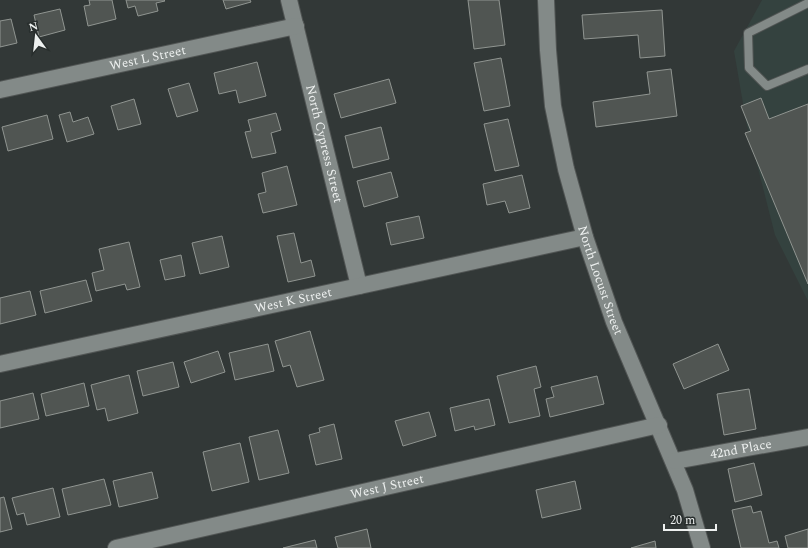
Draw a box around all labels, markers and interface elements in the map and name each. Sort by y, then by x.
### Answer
north arrow [16,16,56,56]
text: N [27,17,40,36]
street label: West L Street [107,40,188,76]
street label: North Cypress Street [300,83,348,205]
street label: North Locust Street [572,223,628,338]
street label: West K Street [252,282,334,318]
street label: 42nd Place [709,434,773,464]
street label: West J Street [349,468,426,505]
scale bar [664,506,716,532]
text: 20 m [670,511,695,530]

